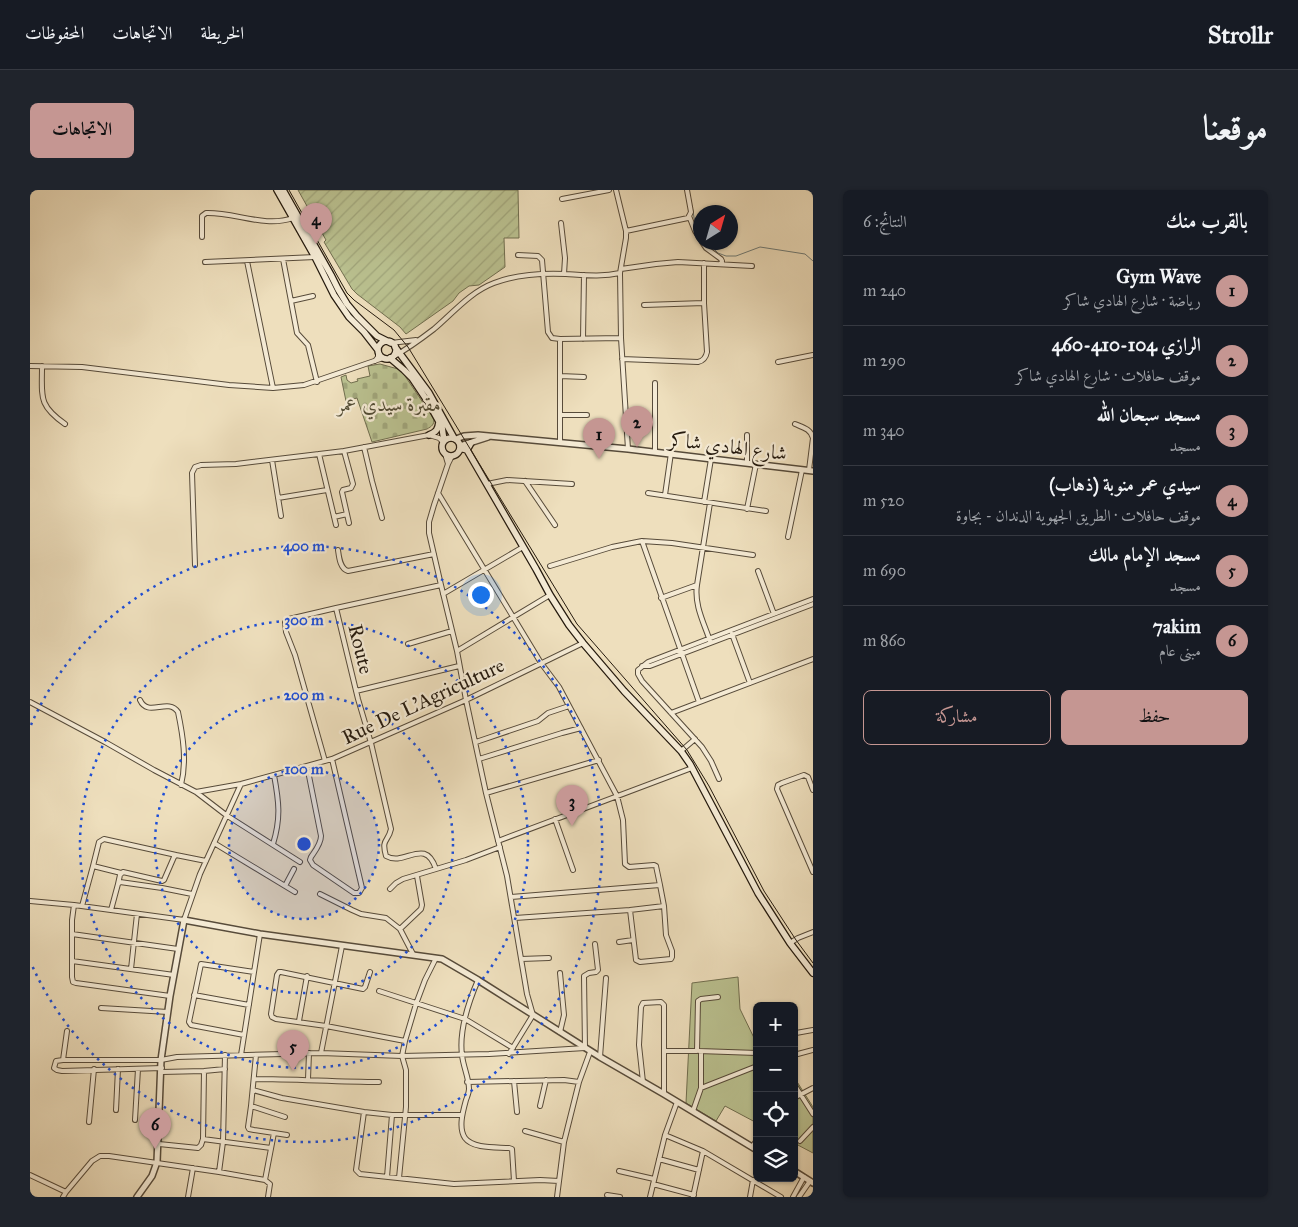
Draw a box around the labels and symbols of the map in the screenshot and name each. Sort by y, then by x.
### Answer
pin: 4 [300,203,332,244]
north arrow [693,205,738,250]
park label: مقبرة سيدي عمر [336,392,441,420]
pin: 2 [621,406,653,447]
pin: 1 [583,418,615,459]
street label: شارع الهادي شاكر [665,427,788,471]
text: 400 m [283,537,325,556]
your location [468,582,494,608]
text: 300 m [284,611,324,630]
street label: Route [343,622,379,676]
street label: Rue De L'Agriculture [338,653,508,750]
text: 200 m [284,686,325,704]
text: 100 m [284,760,324,778]
pin: 3 [556,785,588,826]
centre of rings [295,835,313,853]
pin: 5 [277,1030,309,1071]
pin: 6 [139,1108,171,1149]

